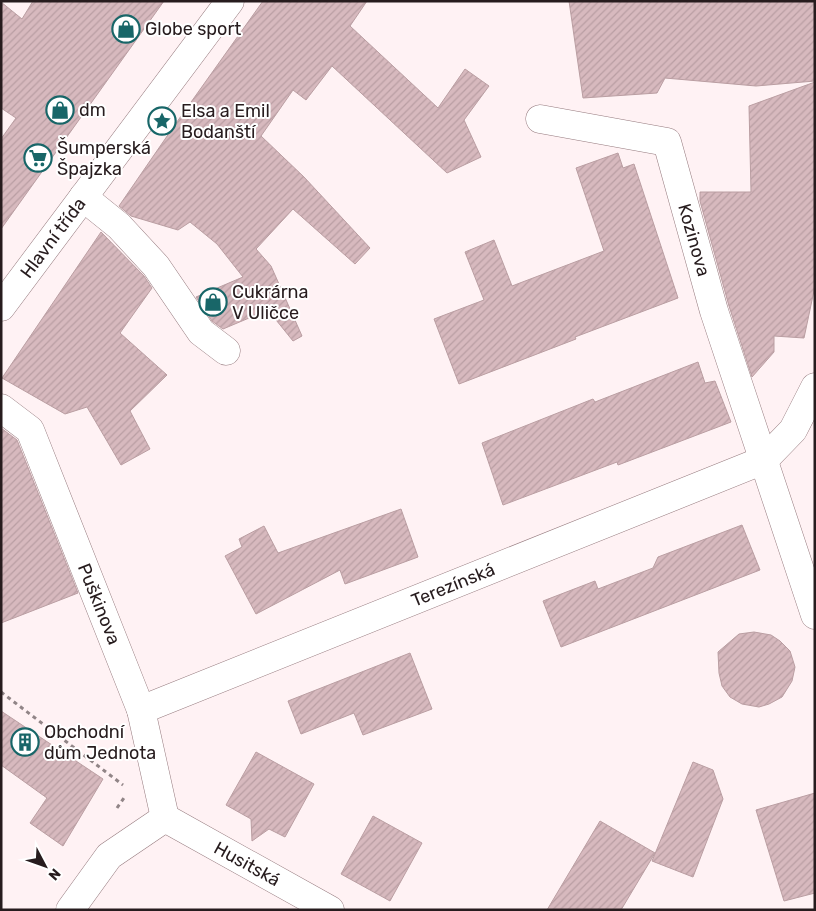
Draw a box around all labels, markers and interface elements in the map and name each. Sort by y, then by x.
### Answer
shop icon: Globe sport [111,14,141,44]
place label: Globe sport [145,18,241,40]
shop icon: dm [45,95,75,125]
place label: dm [79,99,106,121]
place label: Elsa a Emil Bodanští [181,100,270,143]
place icon: Elsa a Emil Bodanští [147,106,177,136]
place label: Šumperská Špajzka [57,137,151,180]
supermarket icon: Šumperská Špajzka [23,143,53,173]
street label: Hlavní třída [16,193,90,283]
street label: Kozinova [673,201,715,279]
place label: Cukrárna V Uličce [232,281,308,324]
shop icon: Cukrárna V Uličce [198,287,228,317]
street label: Terezínská [408,558,498,612]
street label: Puškinova [73,560,125,648]
place label: Obchodní dům Jednota [44,721,156,764]
building icon: Obchodní dům Jednota [10,727,40,757]
street label: Husitská [210,837,284,891]
north arrow [20,841,70,891]
text: N [45,865,64,884]

